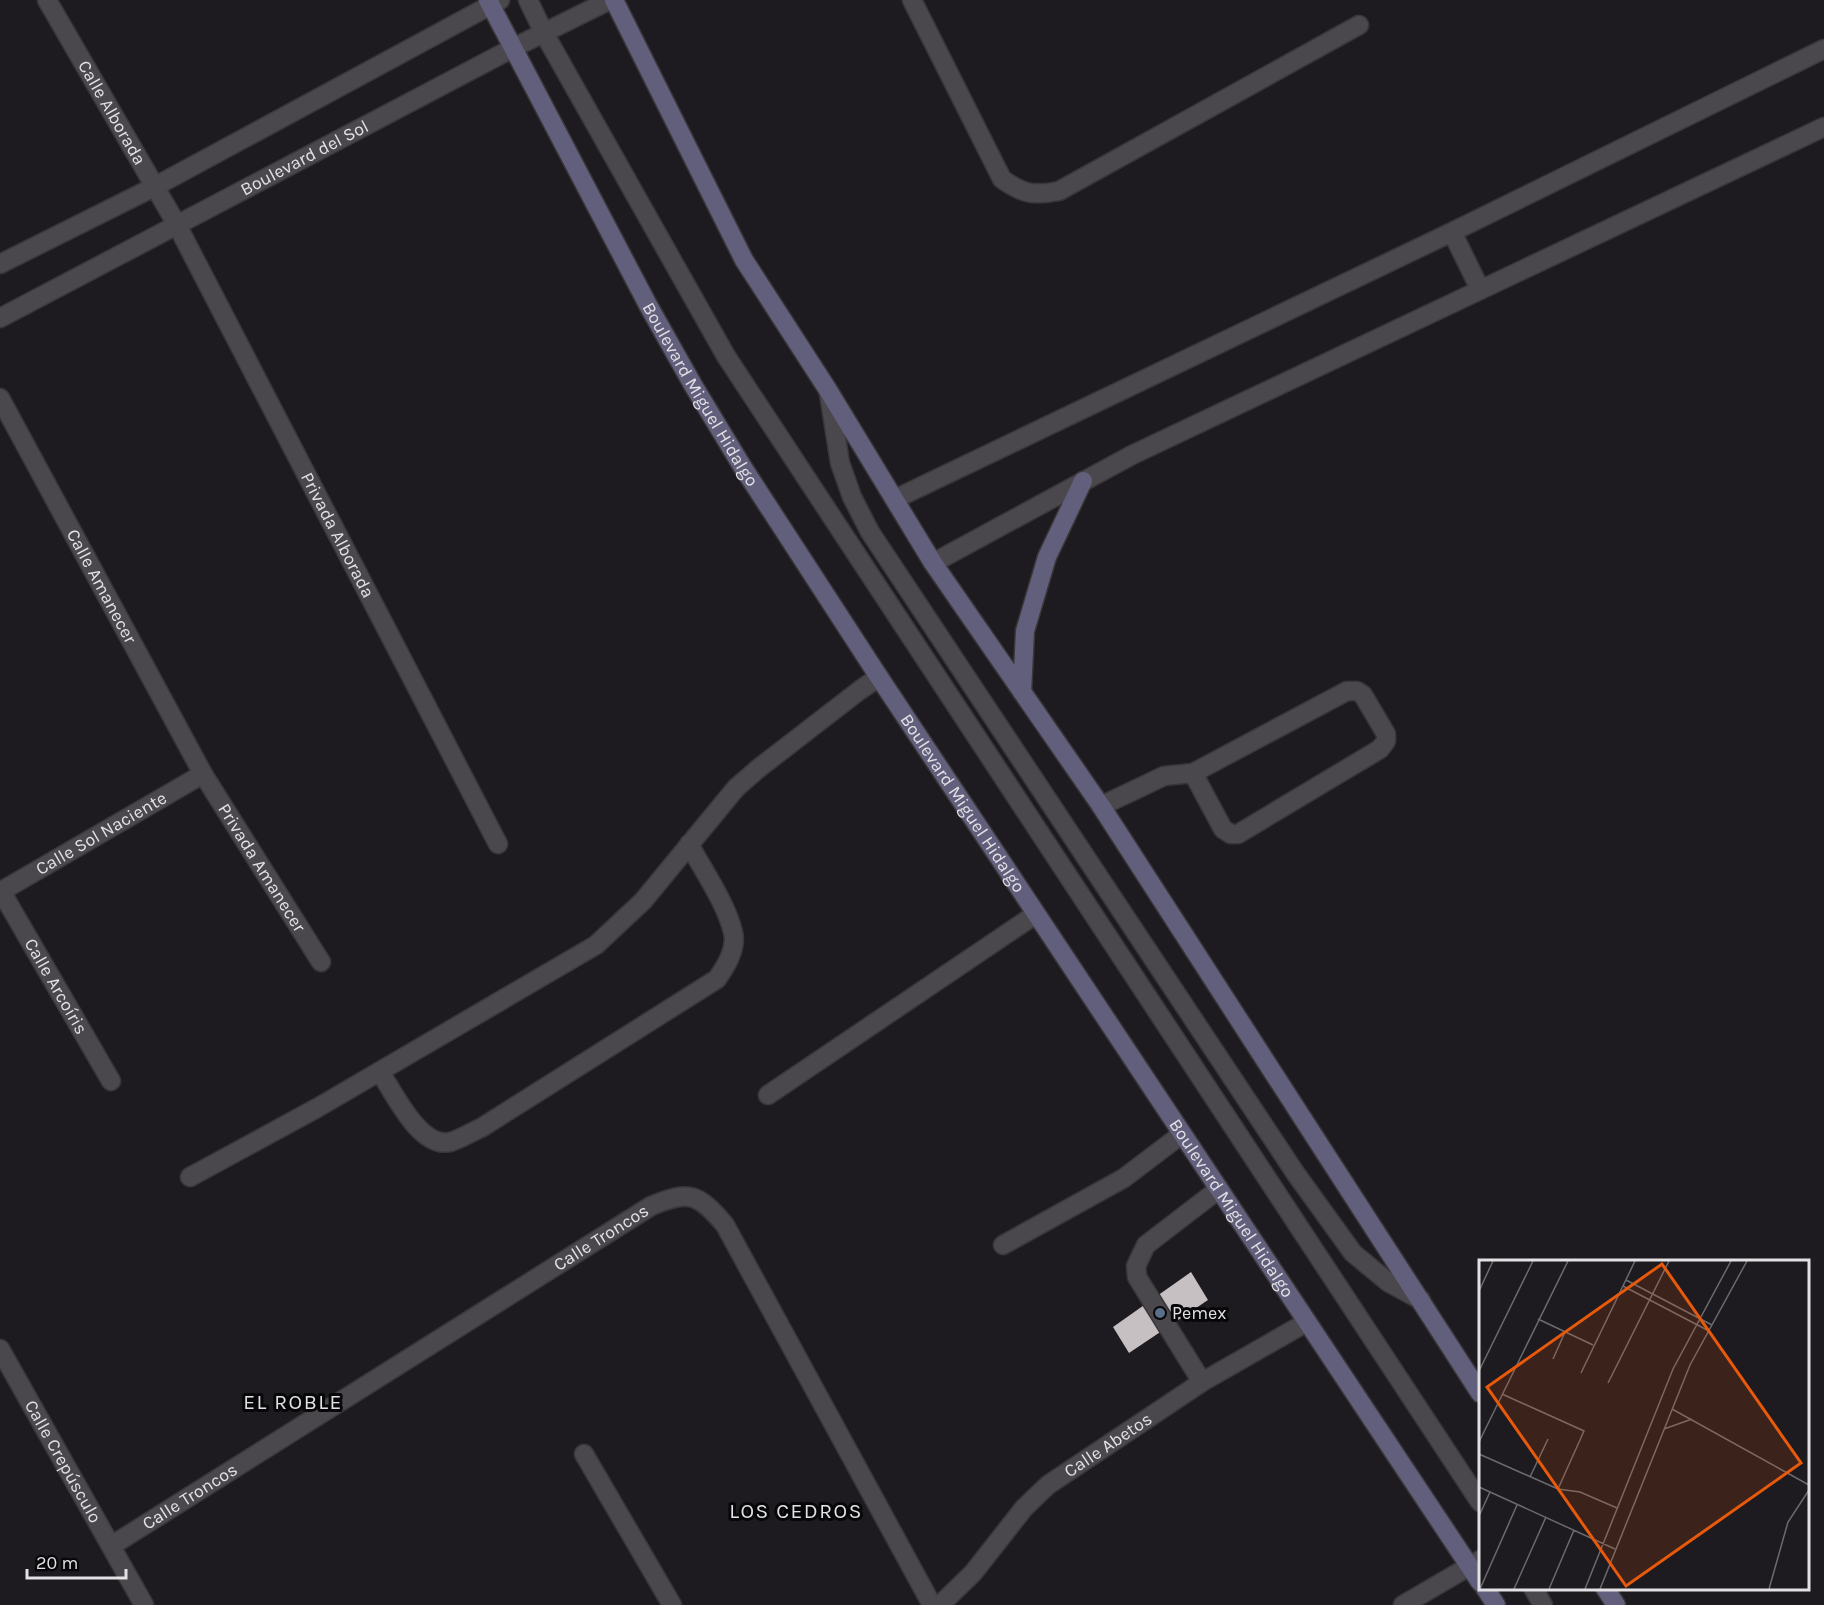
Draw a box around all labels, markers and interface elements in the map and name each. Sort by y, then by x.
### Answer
street label: Calle Alborada [73,56,151,169]
street label: Boulevard del Sol [237,115,372,201]
street label: Boulevard Miguel Hidalgo [638,298,763,491]
street label: Privada Alborada [296,468,379,602]
street label: Calle Amanecer [62,525,142,648]
street label: Boulevard Miguel Hidalgo [896,710,1030,897]
street label: Calle Sol Naciente [32,787,171,880]
street label: Privada Amanecer [213,799,311,937]
street label: Calle Arcoíris [20,934,93,1038]
street label: Boulevard Miguel Hidalgo [1164,1115,1299,1302]
street label: Calle Troncos [549,1199,653,1276]
inset map [1479,1260,1809,1590]
place label: Pemex [1172,1302,1227,1324]
marker: Pemex [1153,1306,1167,1320]
district label: EL ROBLE [243,1390,343,1414]
street label: Calle Crepúsculo [20,1396,107,1527]
street label: Calle Abetos [1060,1408,1156,1482]
street label: Calle Troncos [138,1458,241,1535]
district label: LOS CEDROS [729,1499,863,1523]
scale bar [27,1542,126,1580]
text: 20 m [36,1552,78,1574]

